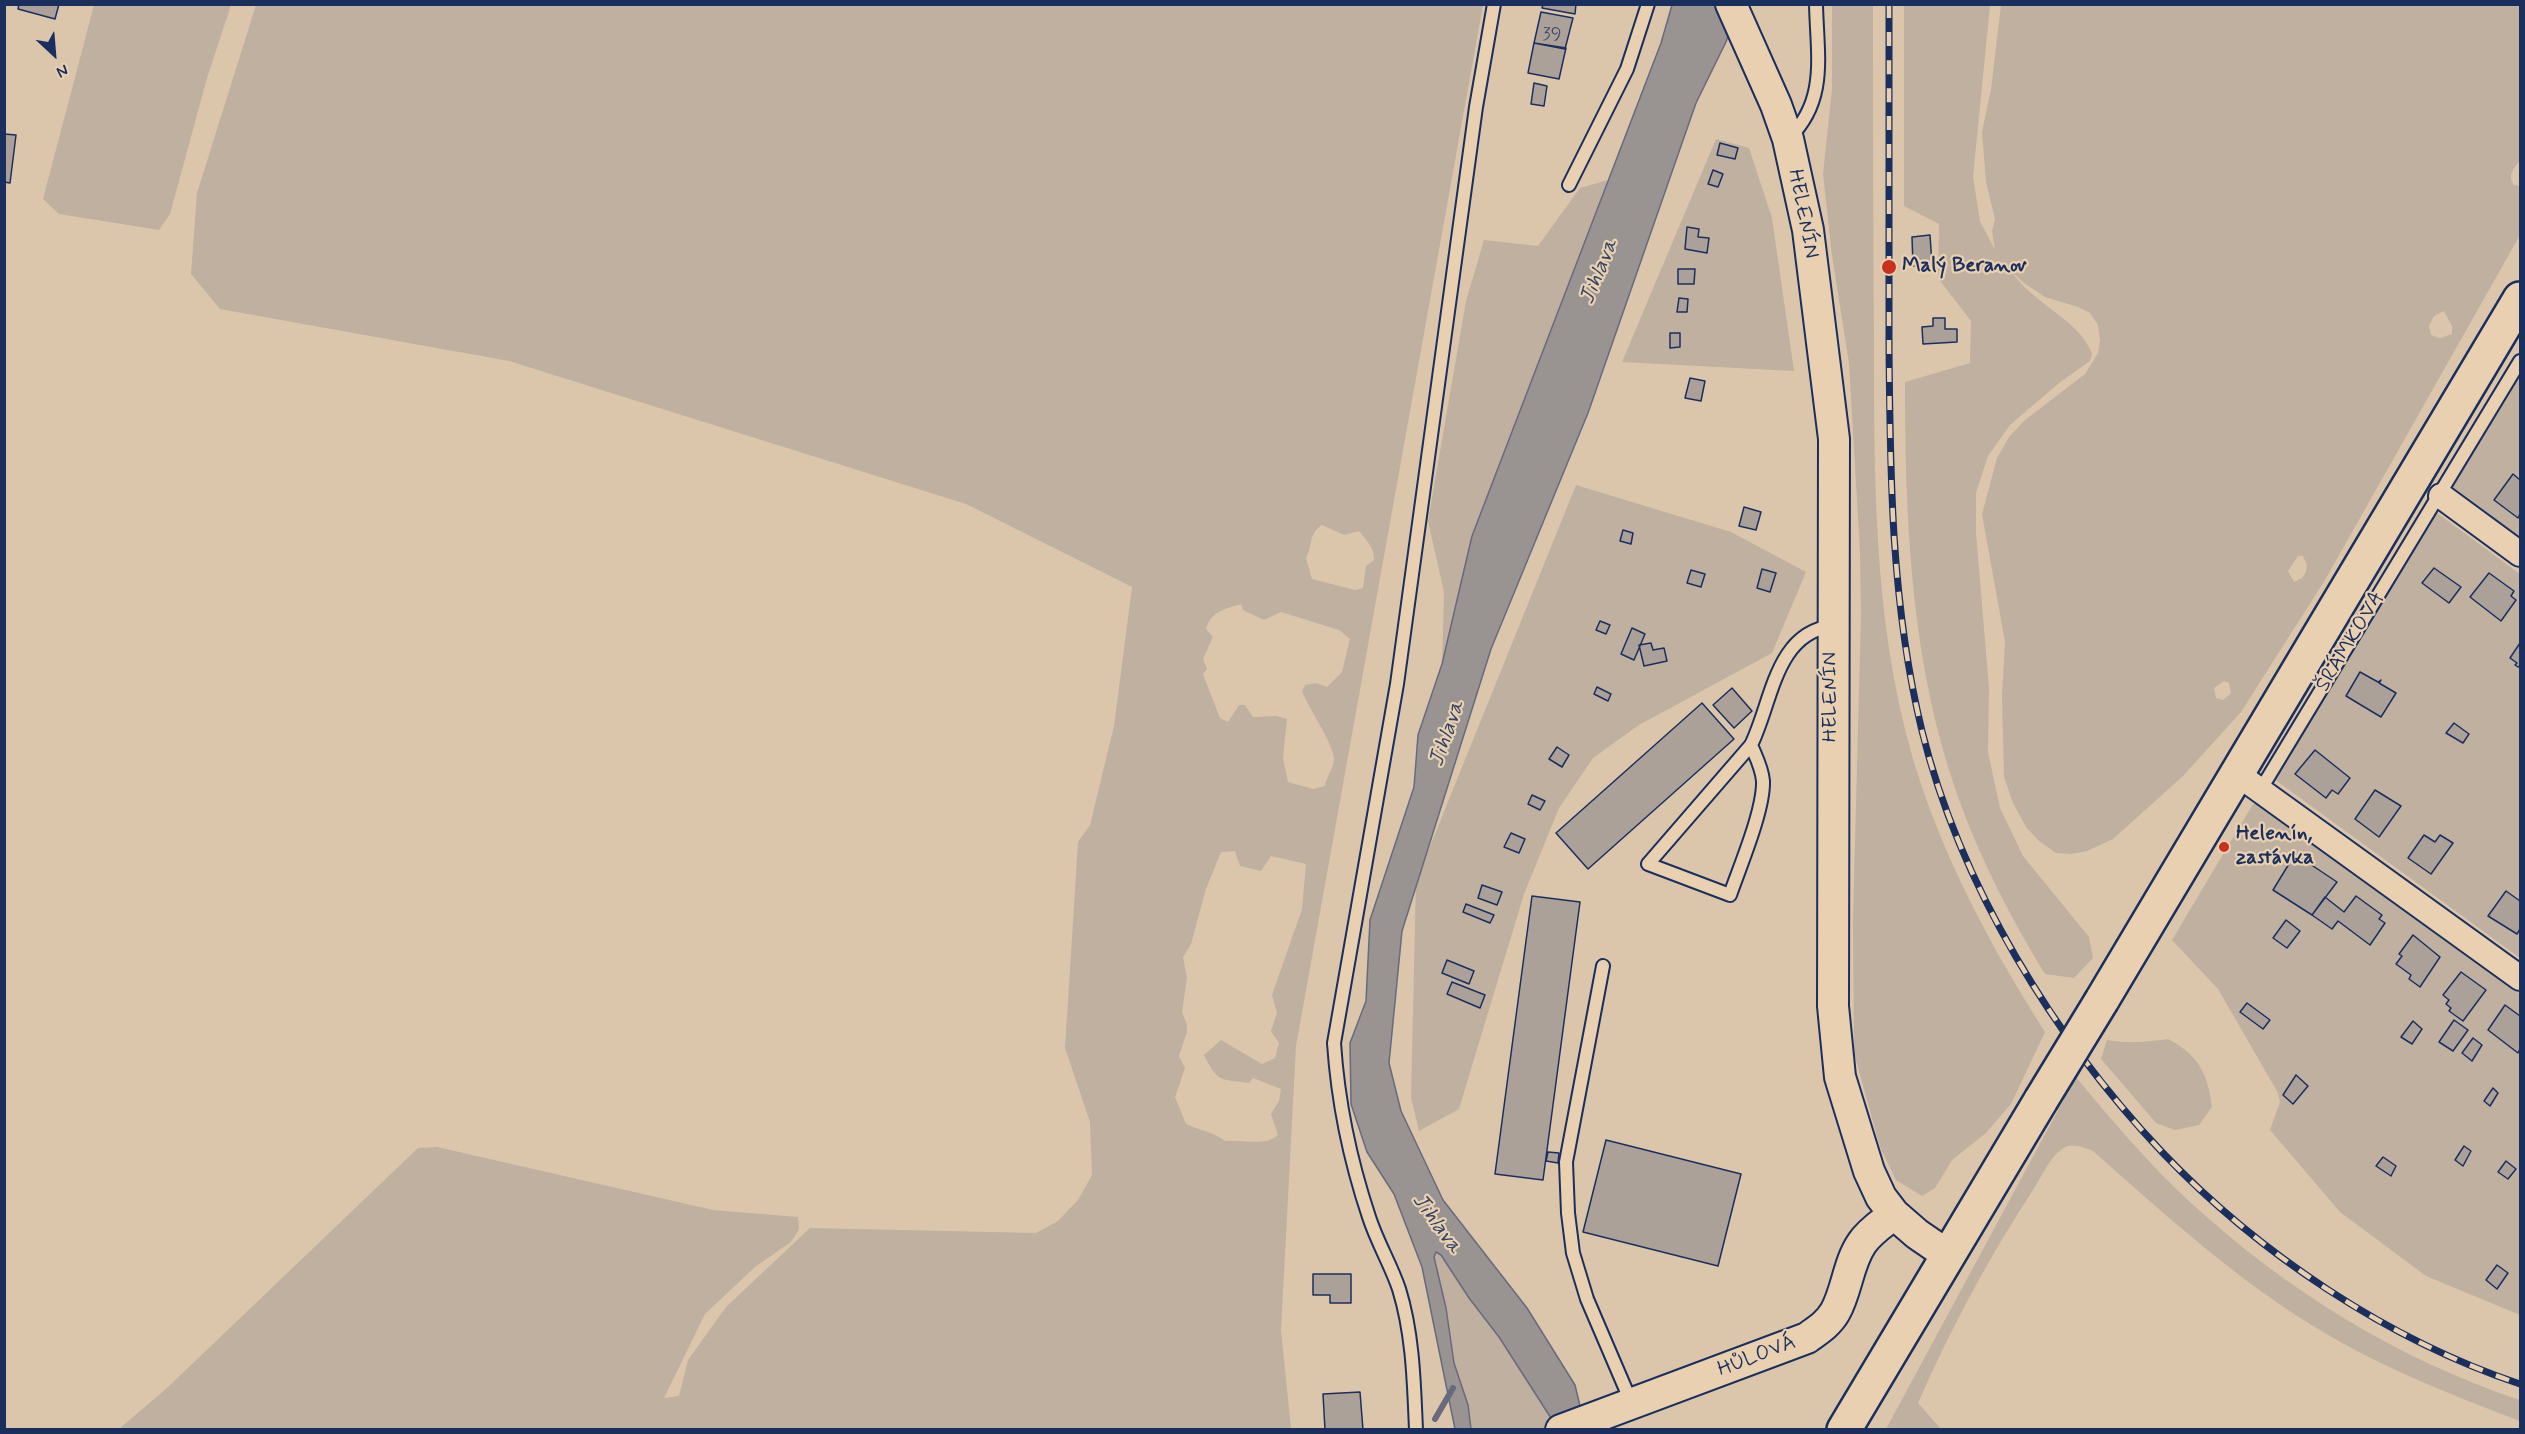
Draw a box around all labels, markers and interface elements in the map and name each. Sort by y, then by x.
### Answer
north arrow [24,24,84,84]
house number: 39 [1543,24,1561,46]
text: N [53,59,72,82]
street label: HELENÍN [1781,167,1823,261]
water label: Jihlava [1575,236,1625,308]
place label: Malý Beranov [1902,254,2027,280]
marker: Malý Beranov [1880,258,1898,276]
street label: ŠRÁMKOVA [2311,587,2391,697]
street label: HELENÍN [1819,652,1845,742]
water label: Jihlava [1424,698,1472,770]
place label: Helenín, zastávka [2236,822,2314,872]
marker: Helenín, zastávka [2217,840,2231,854]
water label: Jihlava [1405,1189,1467,1259]
street label: HŮLOVÁ [1714,1331,1800,1383]

